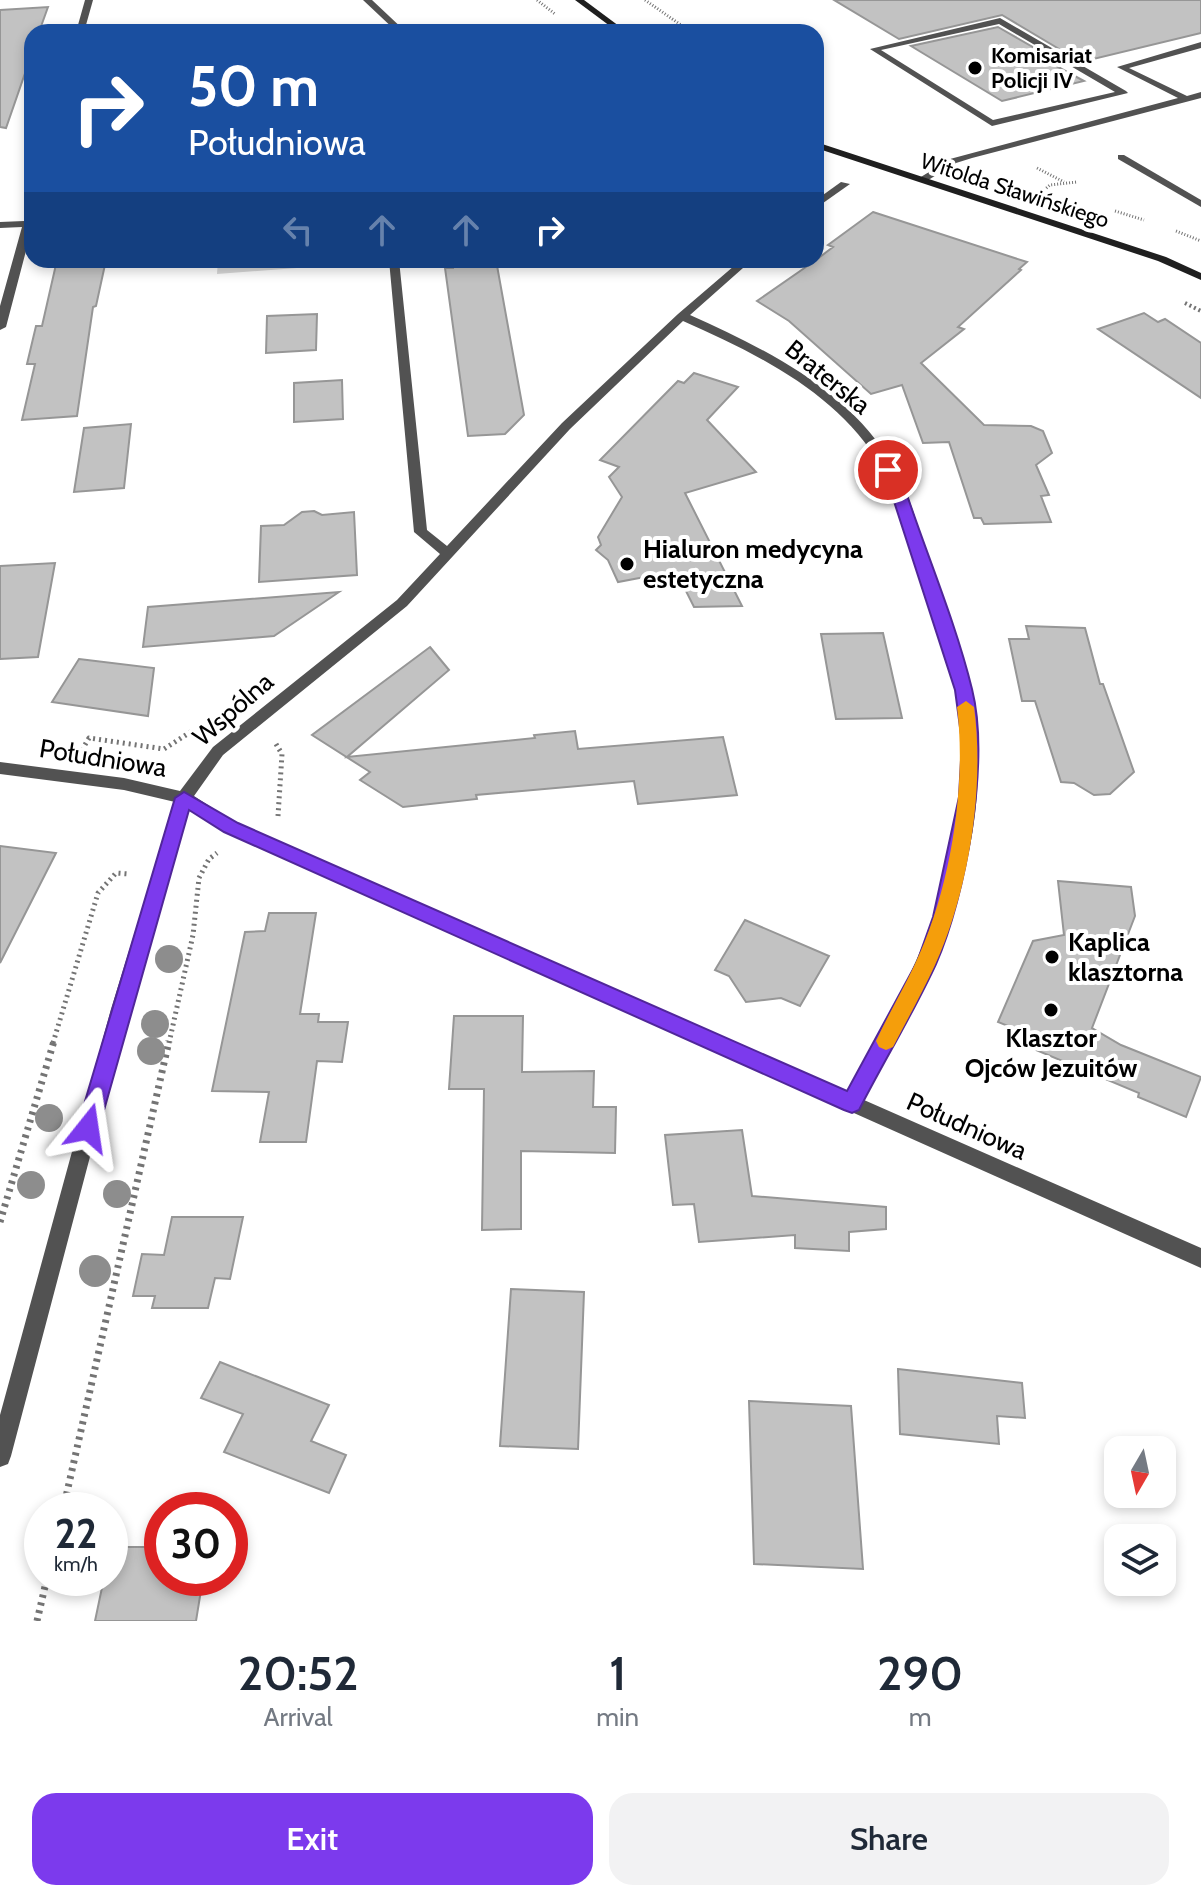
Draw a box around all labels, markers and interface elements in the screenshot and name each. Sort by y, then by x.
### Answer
place label: Komisariat Policji IV [991,42,1093,94]
text: 50 m [188,52,319,120]
icon: right [56,56,160,160]
marker: Komisariat Policji IV [966,59,984,77]
text: Południowa [188,120,366,164]
street label: Witolda Sławińskiego [917,147,1113,234]
icon: left [276,208,320,252]
icon: ahead [360,208,404,252]
icon: ahead [444,208,488,252]
icon: right [528,208,572,252]
street label: Braterska [779,333,878,421]
pin [854,436,922,504]
icon: arrive [866,448,910,492]
place label: Hialuron medycyna estetyczna [643,533,863,595]
marker: Hialuron medycyna estetyczna [618,555,636,573]
street label: Wspólna [186,665,280,753]
street label: Południowa [37,732,169,784]
place label: Kaplica klasztorna [1068,926,1183,988]
marker: Kaplica klasztorna [1043,948,1061,966]
marker: Klasztor Ojców Jezuitów [1042,1001,1060,1019]
place label: Klasztor Ojców Jezuitów [965,1022,1137,1084]
street label: Południowa [902,1085,1033,1167]
position arrow [46,1086,130,1170]
north arrow [1104,1436,1176,1508]
map controls [1104,1436,1176,1596]
speed limit sign: 30 [144,1492,248,1596]
text: 22 [55,1509,97,1558]
button: layers [1104,1524,1176,1596]
text: km/h [54,1552,98,1576]
text: 20:52 [238,1644,358,1702]
text: 1 [609,1644,626,1702]
text: 290 [877,1644,963,1702]
text: Arrival [264,1701,333,1733]
text: min [596,1701,639,1733]
text: m [909,1701,931,1733]
button: Exit [32,1793,593,1885]
button: Share [609,1793,1169,1885]

